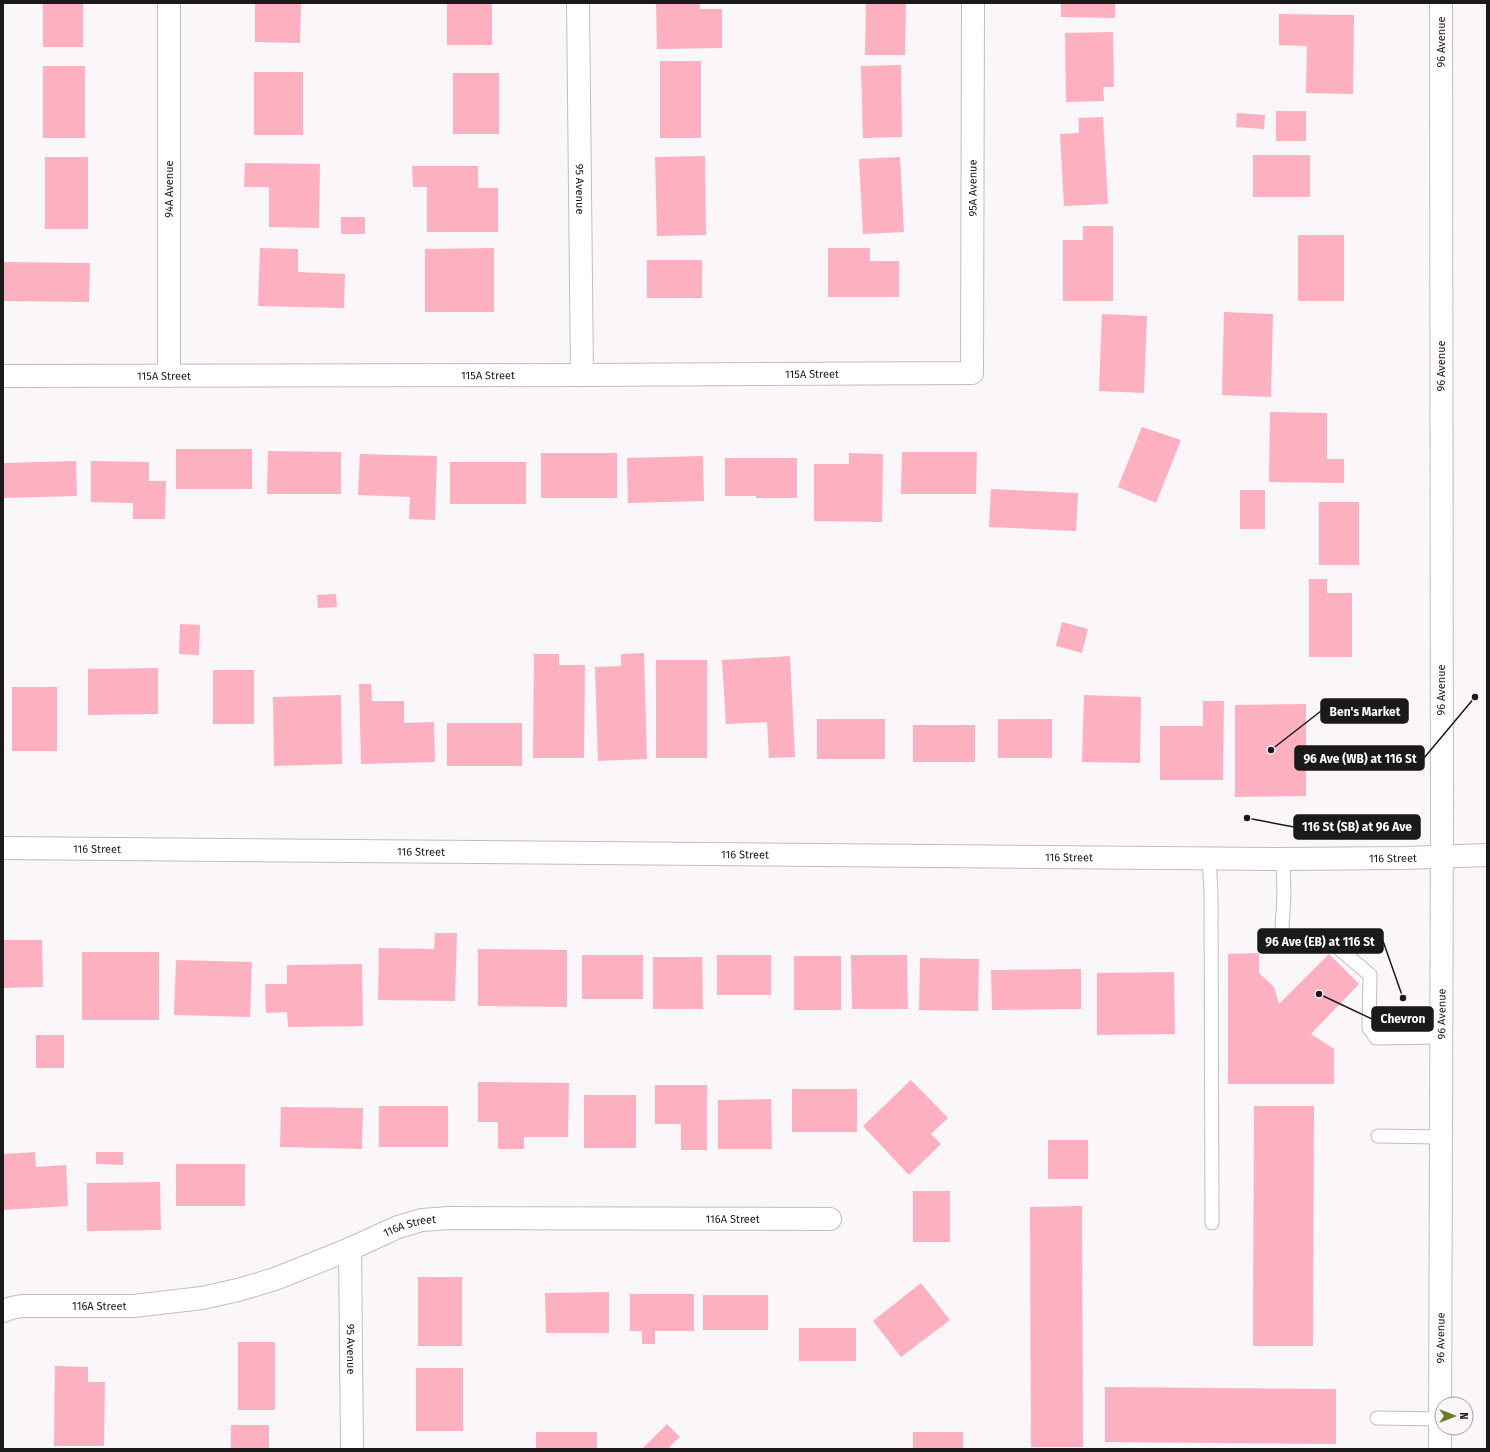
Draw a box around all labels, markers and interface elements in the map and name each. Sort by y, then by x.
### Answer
street label: 96 Avenue [1435,16,1448,68]
street label: 95A Avenue [966,159,979,217]
street label: 94A Avenue [163,160,176,218]
street label: 95 Avenue [573,164,587,214]
street label: 96 Avenue [1435,340,1448,392]
street label: 115A Street [785,367,839,380]
street label: 115A Street [137,369,191,382]
street label: 115A Street [461,369,515,382]
street label: 96 Avenue [1435,664,1448,716]
callout: Ben's Market [1321,699,1408,723]
text: Ben's Market [1330,705,1401,719]
callout: 96 Ave (WB) at 116 St [1295,746,1424,770]
text: 96 Ave (WB) at 116 St [1303,752,1417,766]
callout: 116 St (SB) at 96 Ave [1294,815,1420,839]
text: 116 St (SB) at 96 Ave [1302,820,1412,834]
street label: 116 Street [73,842,121,856]
street label: 116 Street [397,845,445,858]
street label: 116 Street [721,848,769,861]
street label: 116 Street [1045,850,1093,864]
street label: 116 Street [1369,851,1417,865]
callout: 96 Ave (EB) at 116 St [1258,929,1383,953]
text: 96 Ave (EB) at 116 St [1265,935,1375,949]
street label: 96 Avenue [1435,988,1448,1040]
callout: Chevron [1372,1007,1433,1031]
text: Chevron [1381,1012,1425,1026]
street label: 116A Street [381,1212,436,1239]
street label: 116A Street [705,1212,760,1225]
street label: 116A Street [72,1300,126,1313]
street label: 96 Avenue [1434,1312,1447,1364]
street label: 95 Avenue [344,1324,358,1374]
north arrow [1434,1396,1474,1436]
text: N [1457,1412,1470,1420]

